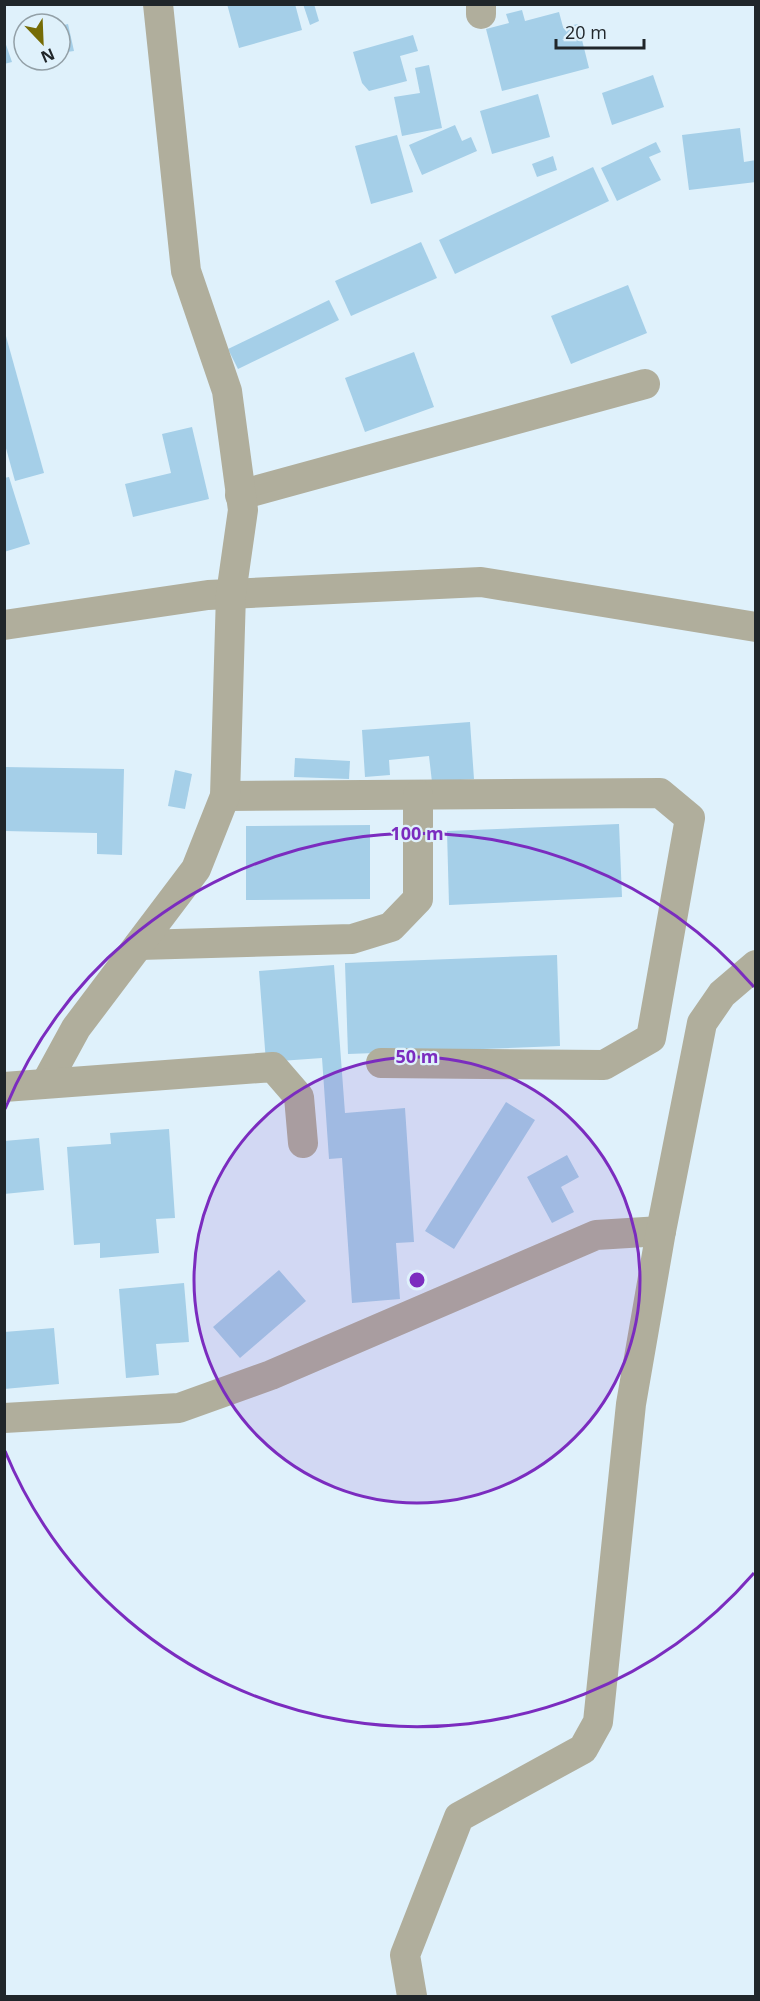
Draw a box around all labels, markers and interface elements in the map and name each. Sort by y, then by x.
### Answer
north arrow [12,12,72,72]
scale bar [556,12,644,50]
text: 20 m [565,20,607,44]
text: N [38,43,58,68]
text: 100 m [390,821,444,845]
text: 50 m [396,1044,438,1068]
centre of rings [407,1270,427,1290]

